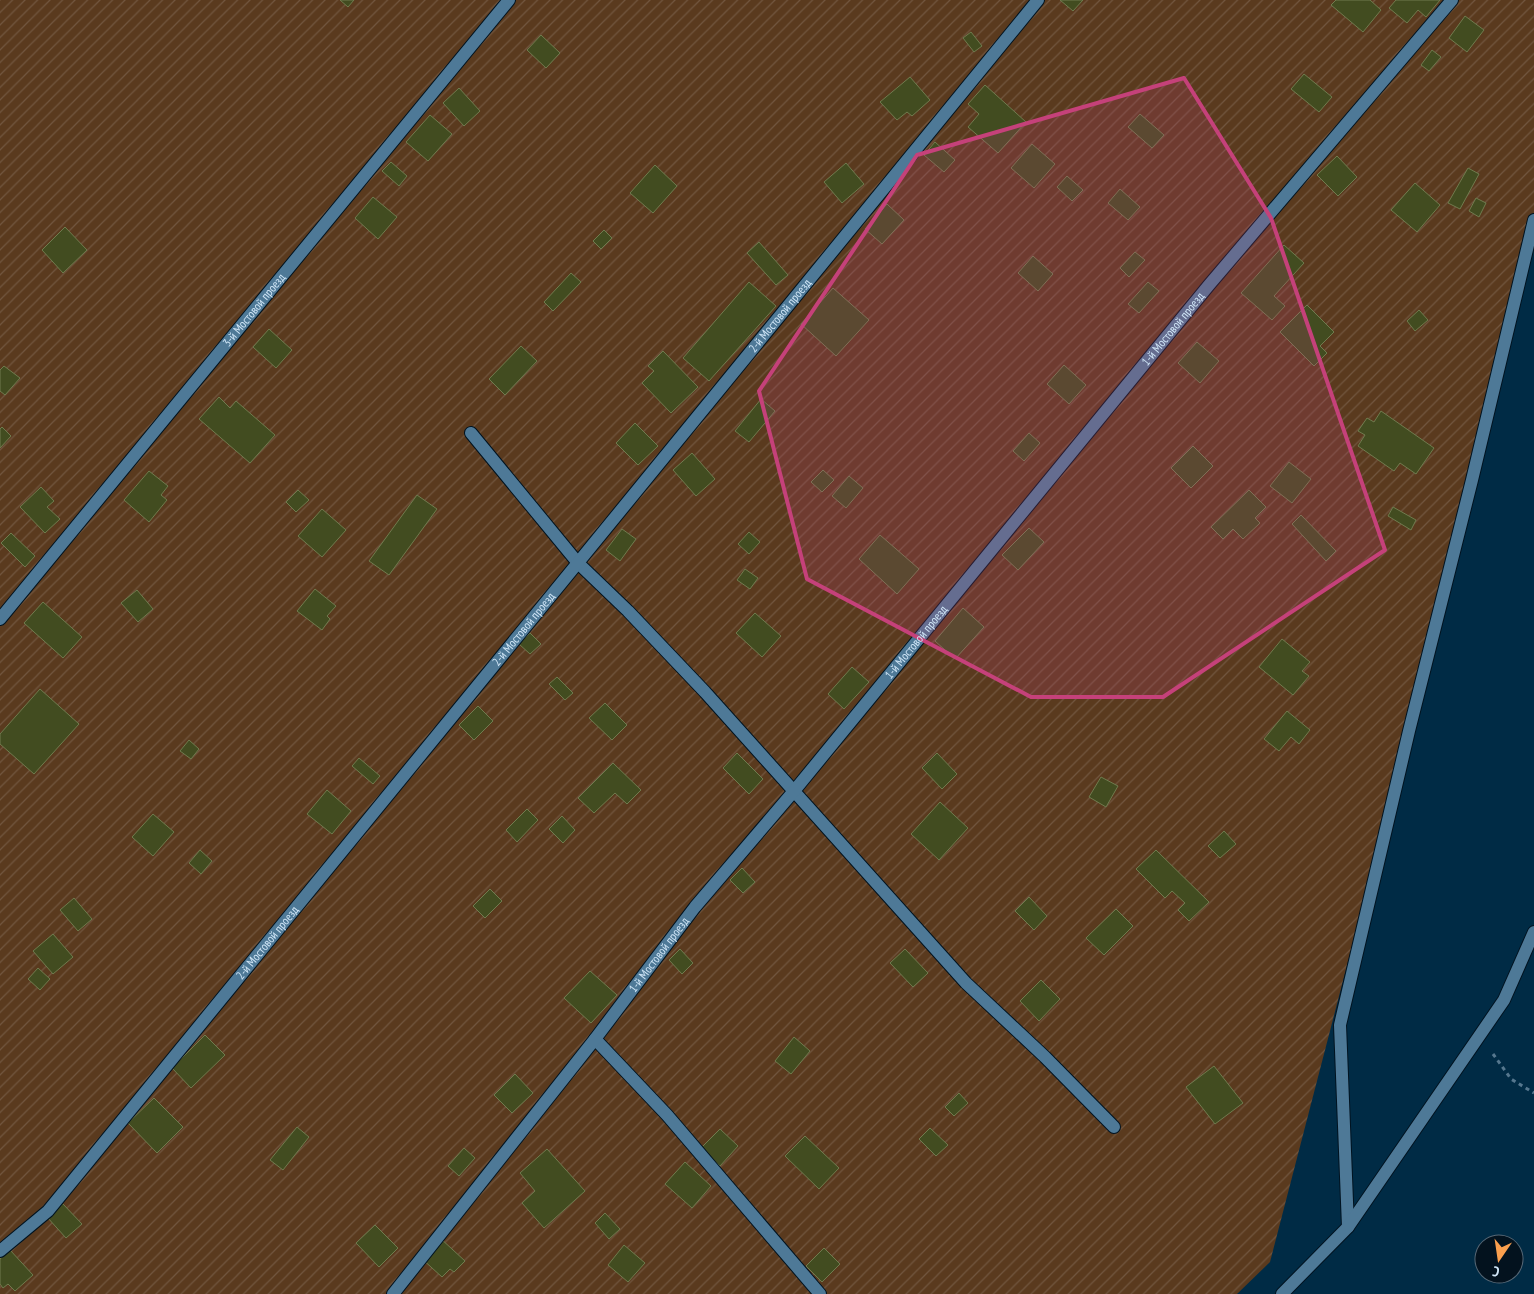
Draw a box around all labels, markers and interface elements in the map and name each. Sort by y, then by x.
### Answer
street label: 3-й Мостовой проезд [219,269,289,349]
street label: 2-й Мостовой проезд [745,275,815,355]
street label: 1-й Мостовой проезд [1138,288,1208,368]
street label: 2-й Мостовой проезд [489,588,558,669]
street label: 1-й Мостовой проезд [881,601,951,682]
street label: 2-й Мостовой проезд [232,902,302,982]
street label: 1-й Мостовой проезд [625,913,692,995]
north arrow [1474,1234,1524,1284]
text: С [1490,1262,1501,1281]

